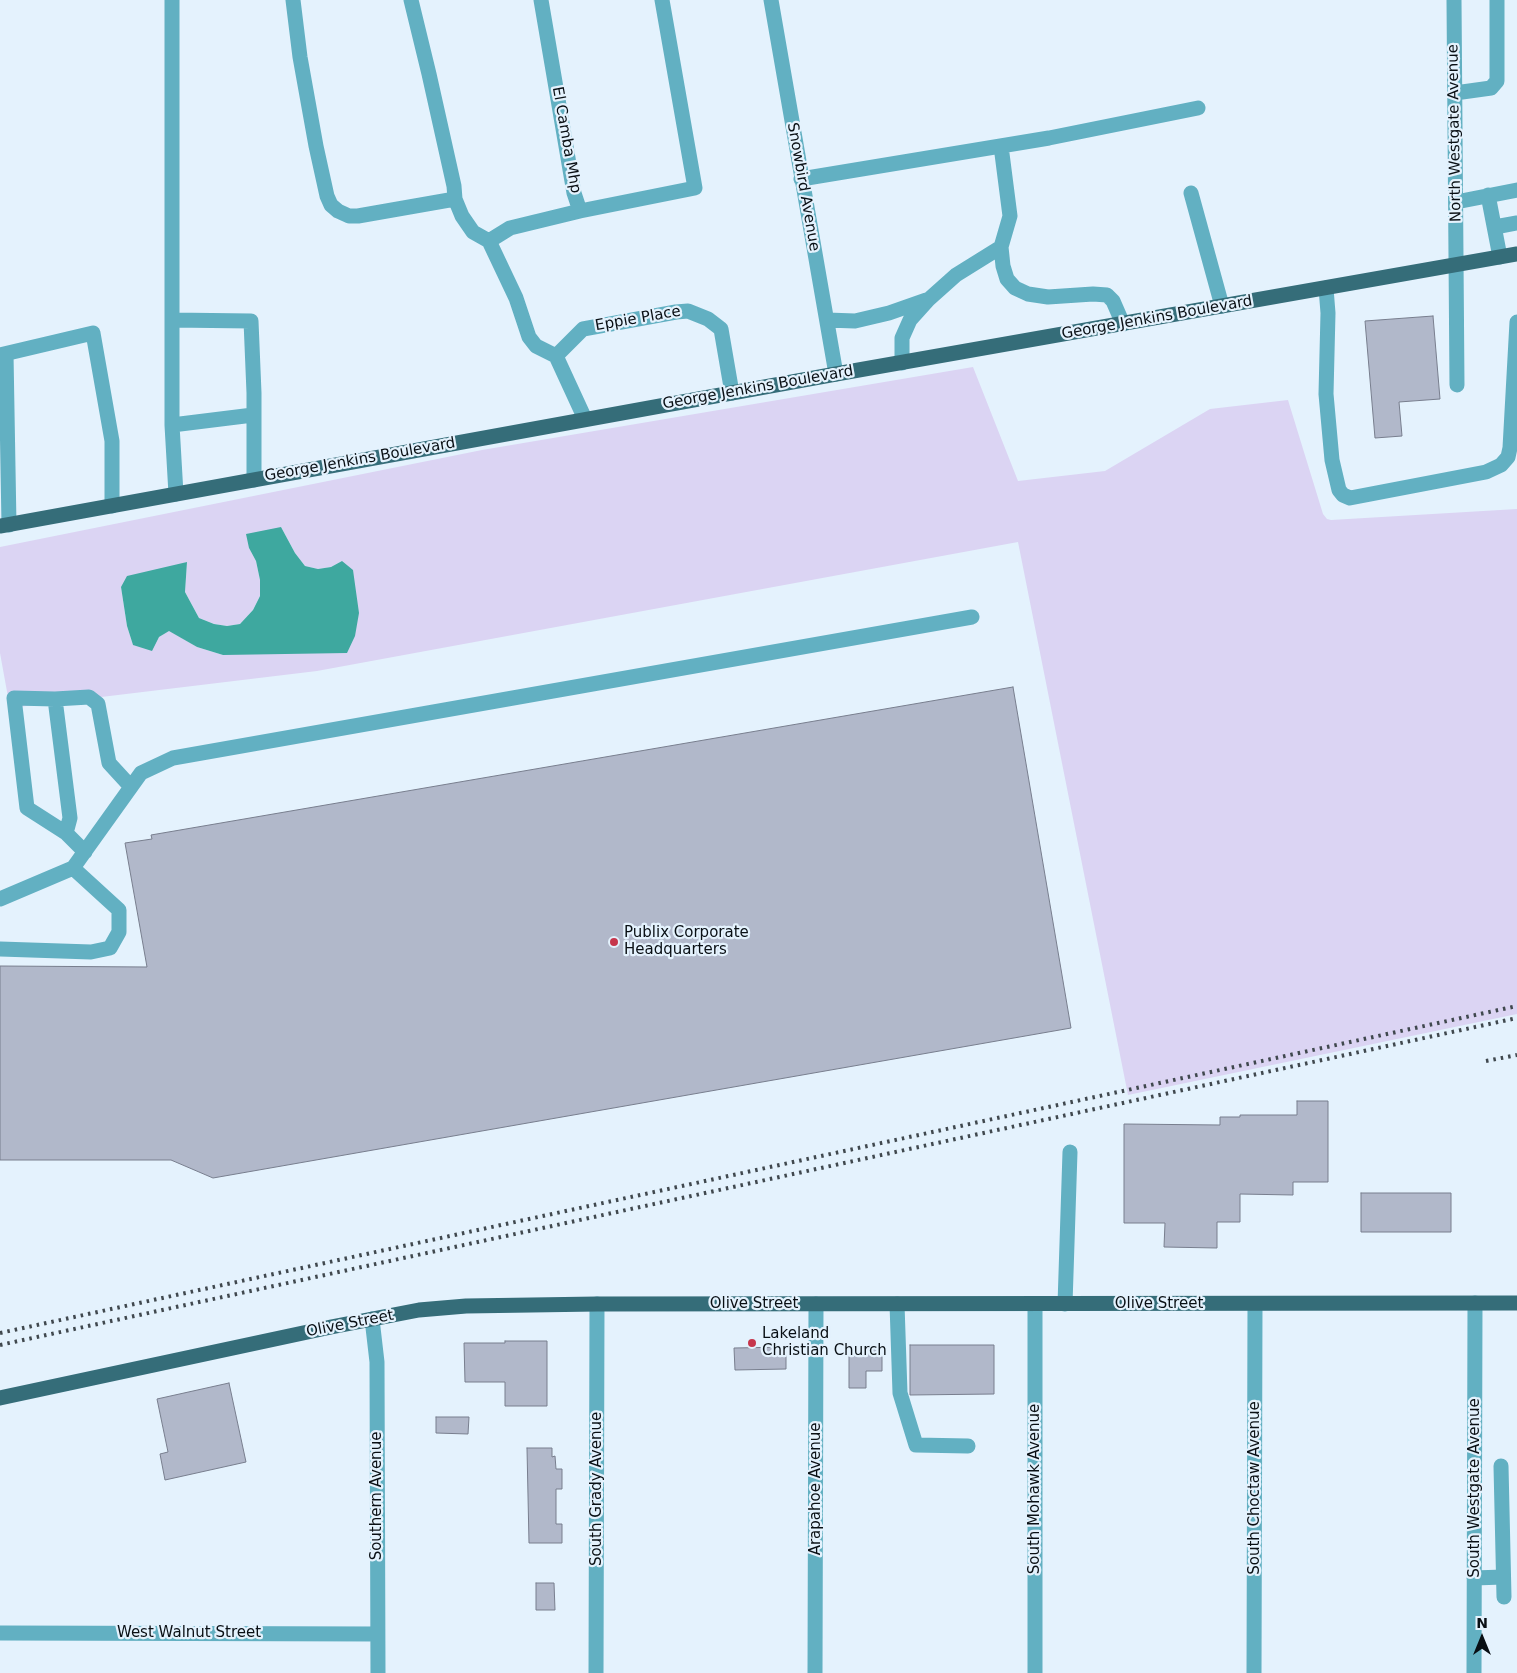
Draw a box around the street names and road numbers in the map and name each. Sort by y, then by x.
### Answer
street label: North Westgate Avenue [1444,44,1466,222]
street label: El Camba Mhp [548,85,584,195]
street label: Snowbird Avenue [783,121,823,253]
street label: George Jenkins Boulevard [1060,292,1254,344]
street label: Eppie Place [594,303,682,335]
street label: George Jenkins Boulevard [661,362,855,414]
street label: George Jenkins Boulevard [263,434,457,486]
street label: Olive Street [710,1295,798,1313]
street label: Olive Street [1115,1295,1203,1313]
street label: Olive Street [305,1307,395,1341]
street label: South Westgate Avenue [1466,1398,1484,1578]
street label: South Choctaw Avenue [1246,1401,1264,1575]
street label: South Mohawk Avenue [1026,1404,1044,1574]
street label: South Grady Avenue [588,1412,606,1566]
street label: Arapahoe Avenue [807,1423,825,1555]
street label: Southern Avenue [368,1432,386,1560]
street label: West Walnut Street [117,1624,261,1642]

